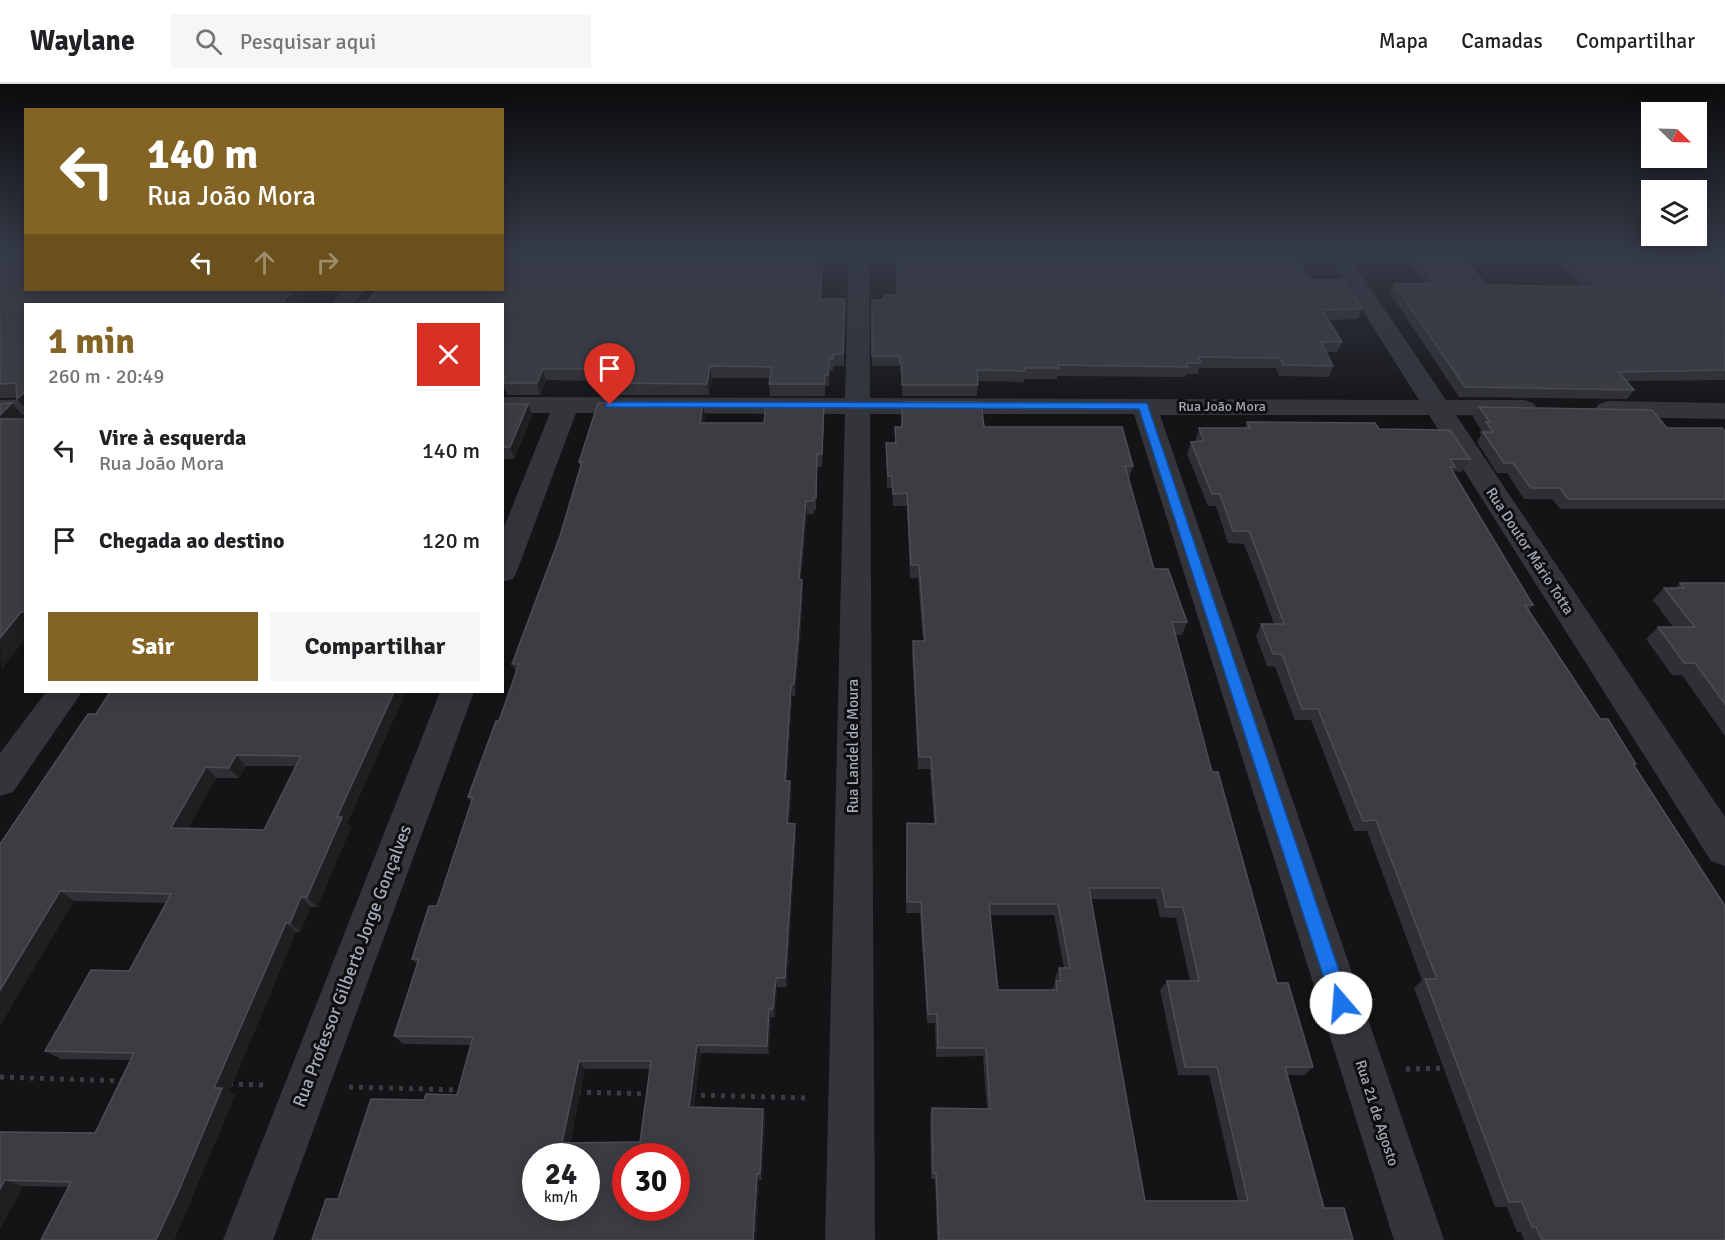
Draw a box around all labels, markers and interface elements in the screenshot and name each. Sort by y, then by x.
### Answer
search box [171,14,591,68]
text: Waylane [30,24,135,58]
icon: search [192,25,225,58]
text: Pesquisar aqui [240,28,376,55]
text: Mapa [1379,28,1428,54]
text: Camadas [1461,28,1543,54]
text: Compartilhar [1576,28,1695,54]
north arrow [1641,102,1707,168]
map controls [1641,102,1707,246]
text: 140 m [147,129,258,180]
icon: left [48,132,126,210]
text: Rua João Mora [147,180,316,213]
button: layers [1641,180,1707,246]
icon: left [185,246,218,279]
icon: ahead [248,246,281,279]
icon: right [311,246,344,279]
text: 1 min [48,319,135,364]
button: close [417,323,480,386]
pin [584,343,635,405]
icon: arrive [593,352,626,385]
text: 260 m · 20:49 [48,364,164,389]
street label: Rua João Mora [1178,398,1266,415]
text: Vire à esquerda [99,424,246,451]
icon: left [48,434,81,467]
text: 140 m [422,437,480,464]
text: Rua João Mora [99,451,224,476]
street label: Rua Doutor Mário Totta [1482,484,1578,618]
icon: arrive [48,524,81,557]
text: Chegada ao destino [99,527,285,554]
text: 120 m [422,527,480,554]
button: Sair [48,612,258,681]
button: Compartilhar [270,612,480,681]
street label: Rua Landel de Moura [844,679,862,813]
street label: Rua Professor Gilberto Jorge Gonçalves [288,822,416,1110]
position arrow [1309,971,1373,1035]
street label: Rua 21 de Agosto [1351,1058,1403,1168]
speed limit sign: 30 [612,1143,690,1221]
text: 24 [545,1156,577,1193]
text: km/h [544,1188,578,1206]

